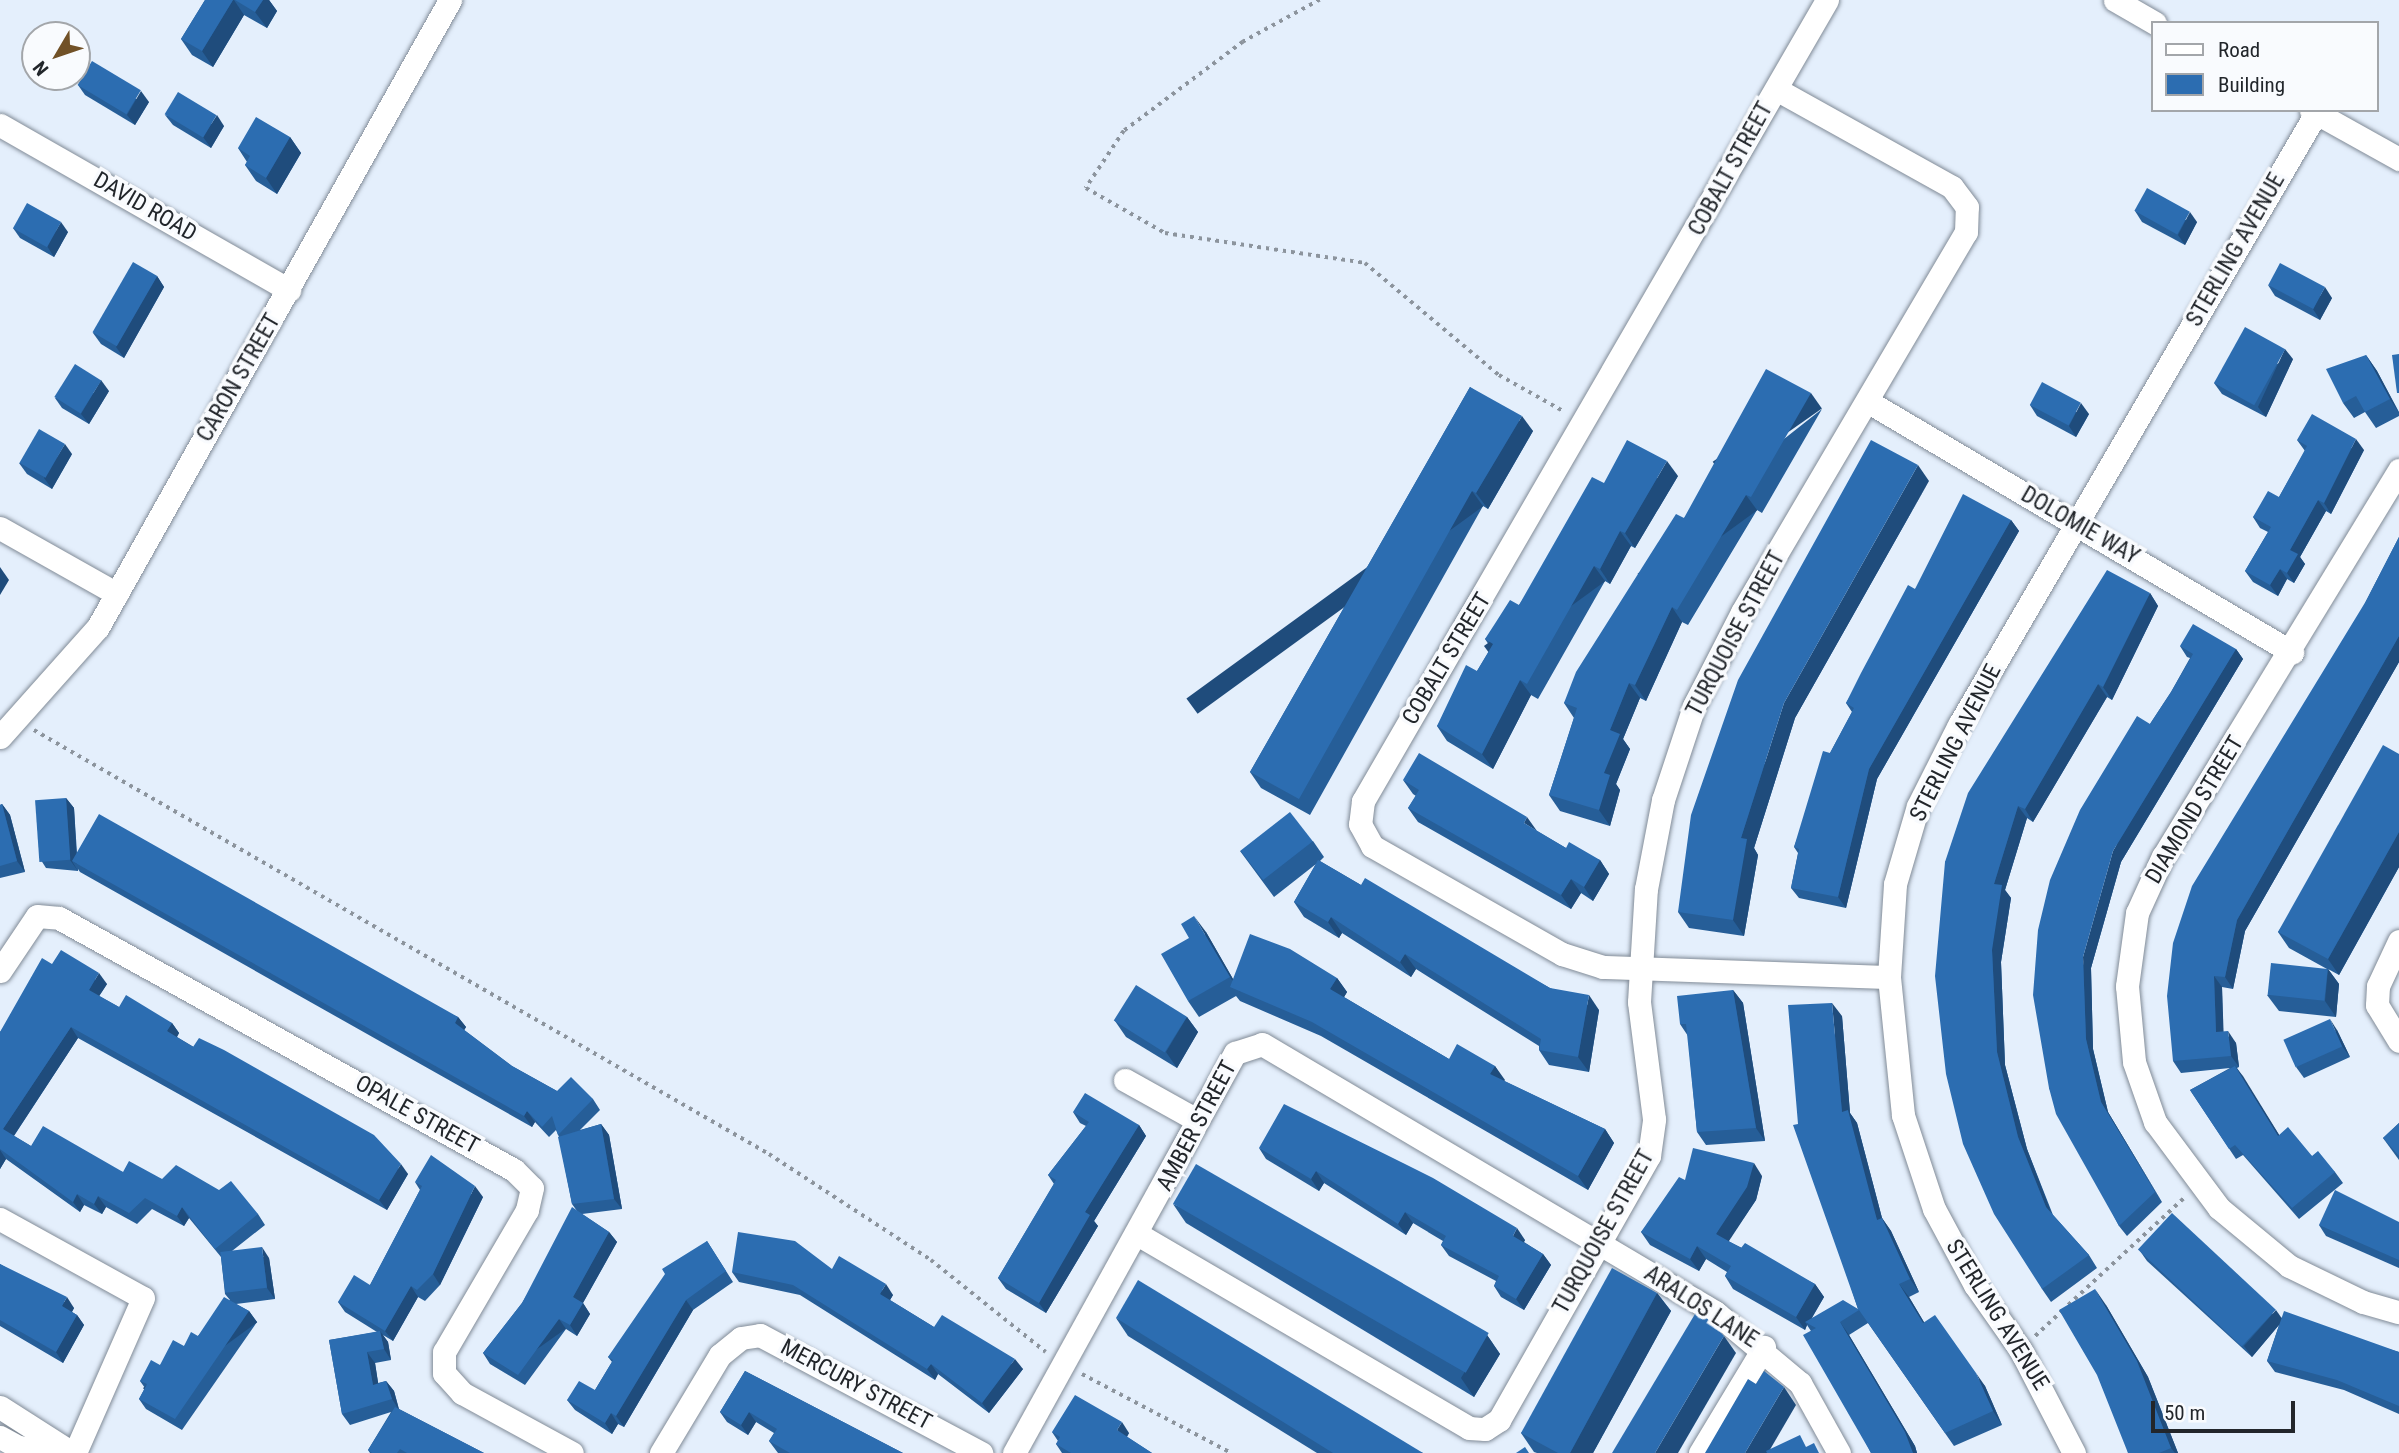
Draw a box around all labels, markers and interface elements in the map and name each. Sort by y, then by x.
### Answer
north arrow [21,21,91,91]
legend [2150,21,2378,112]
text: Road [2218,38,2260,62]
text: N [28,57,53,80]
text: Building [2218,73,2285,97]
street label: COBALT STREET [1683,97,1779,241]
street label: DAVID ROAD [89,166,201,248]
street label: STERLING AVENUE [2181,168,2291,332]
street label: CARON STREET [191,309,287,447]
street label: DOLOMIE WAY [2016,481,2144,571]
street label: TURQUOISE STREET [1681,547,1791,721]
street label: COBALT STREET [1397,588,1497,730]
street label: STERLING AVENUE [1905,660,2007,826]
street label: DIAMOND STREET [2140,731,2250,889]
street label: AMBER STREET [1151,1056,1243,1196]
street label: OPALE STREET [350,1070,484,1160]
street label: TURQUOISE STREET [1548,1145,1660,1319]
street label: STERLING AVENUE [1940,1235,2054,1395]
street label: ARALOS LANE [1639,1260,1763,1354]
street label: MERCURY STREET [776,1334,936,1436]
scale bar [2154,1386,2298,1430]
text: 50 m [2164,1401,2205,1425]

